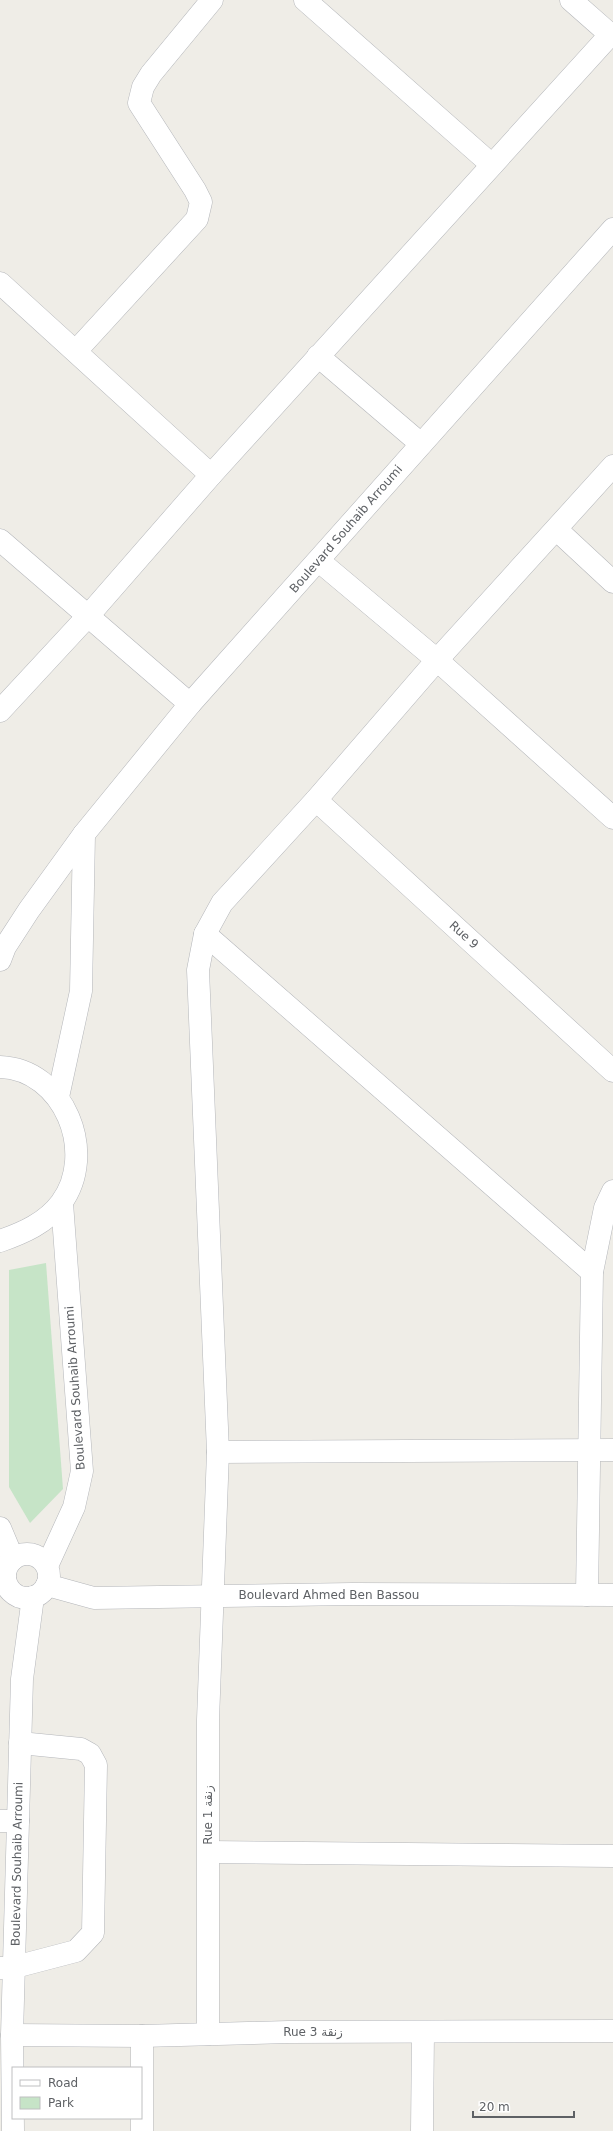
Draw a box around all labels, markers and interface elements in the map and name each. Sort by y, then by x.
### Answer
street label: Boulevard Souhaib Arroumi [287,462,405,596]
street label: Rue 9 [447,918,481,952]
street label: Boulevard Souhaib Arroumi [62,1306,88,1470]
street label: Boulevard Ahmed Ben Bassou [239,1588,419,1602]
street label: Boulevard Souhaib Arroumi [9,1782,25,1946]
street label: Rue 1 زنقة [201,1785,216,1845]
street label: Rue 3 زنقة [283,2025,343,2040]
legend [12,2067,142,2119]
text: Road [48,2076,78,2090]
scale bar [473,2093,574,2119]
text: Park [48,2096,74,2110]
text: 20 m [479,2100,510,2114]

